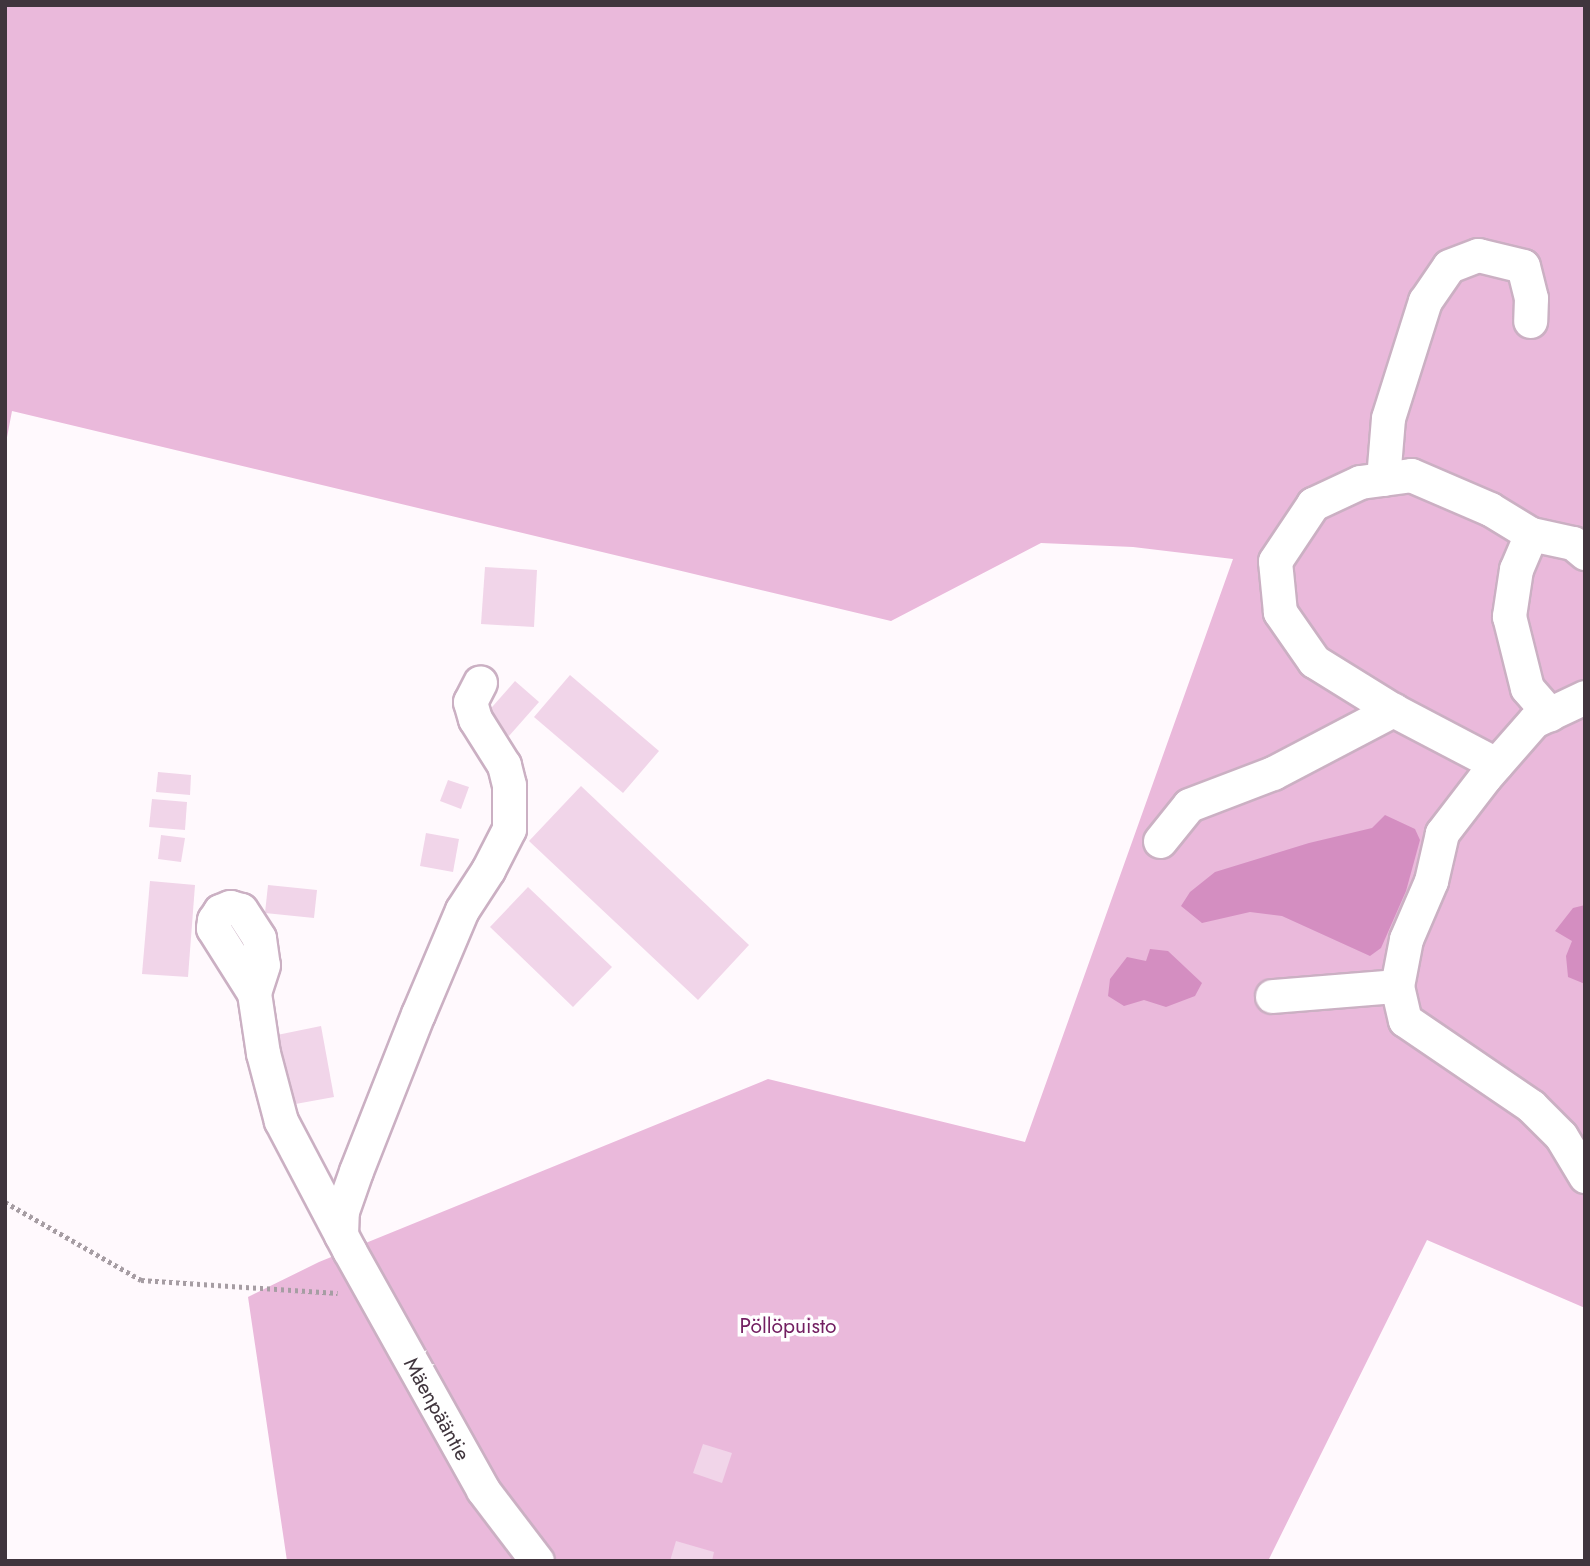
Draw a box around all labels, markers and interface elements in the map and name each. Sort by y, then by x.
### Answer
park label: Pöllöpuisto [740,1313,836,1339]
street label: Mäenpääntie [398,1353,476,1465]

